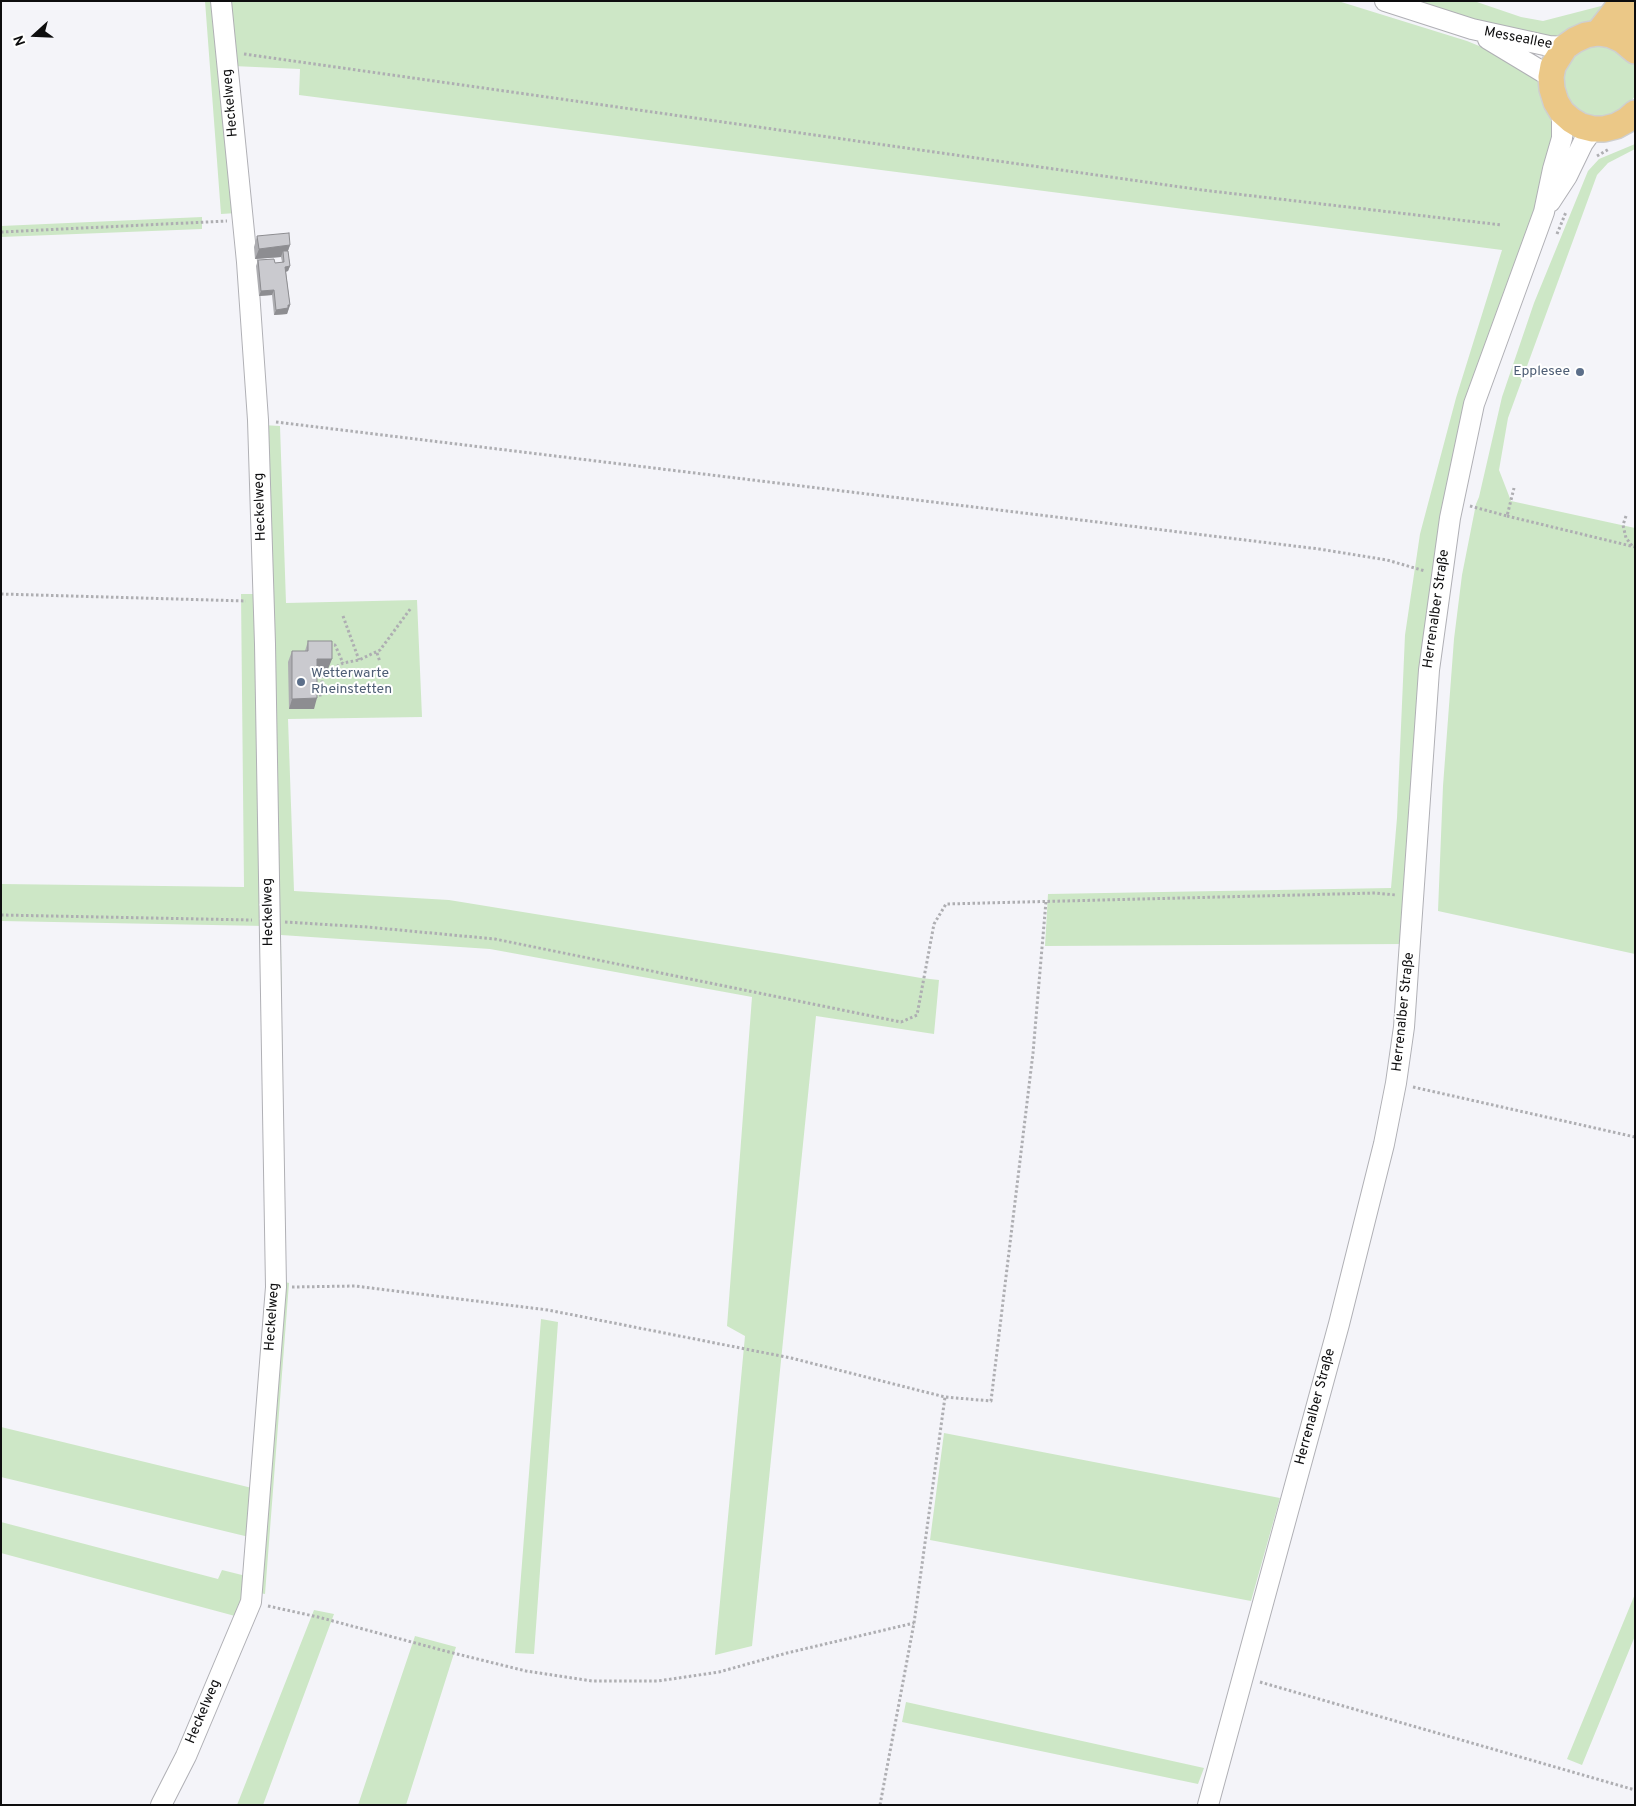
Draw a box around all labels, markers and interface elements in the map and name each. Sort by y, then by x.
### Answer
north arrow [10,10,60,60]
street label: Messeallee [1482,24,1554,54]
text: N [11,33,30,48]
street label: Heckelweg [220,68,242,138]
place label: Epplesee [1513,364,1570,380]
marker: Epplesee [1574,366,1586,378]
street label: Heckelweg [251,473,271,541]
street label: Herrenalber Straße [1420,548,1454,670]
place label: Wetterwarte Rheinstetten [311,666,392,699]
marker: Wetterwarte Rheinstetten [295,676,307,688]
street label: Heckelweg [260,878,278,946]
street label: Herrenalber Straße [1389,952,1419,1072]
street label: Heckelweg [262,1282,284,1352]
street label: Herrenalber Straße [1292,1347,1340,1467]
street label: Heckelweg [183,1677,225,1747]

